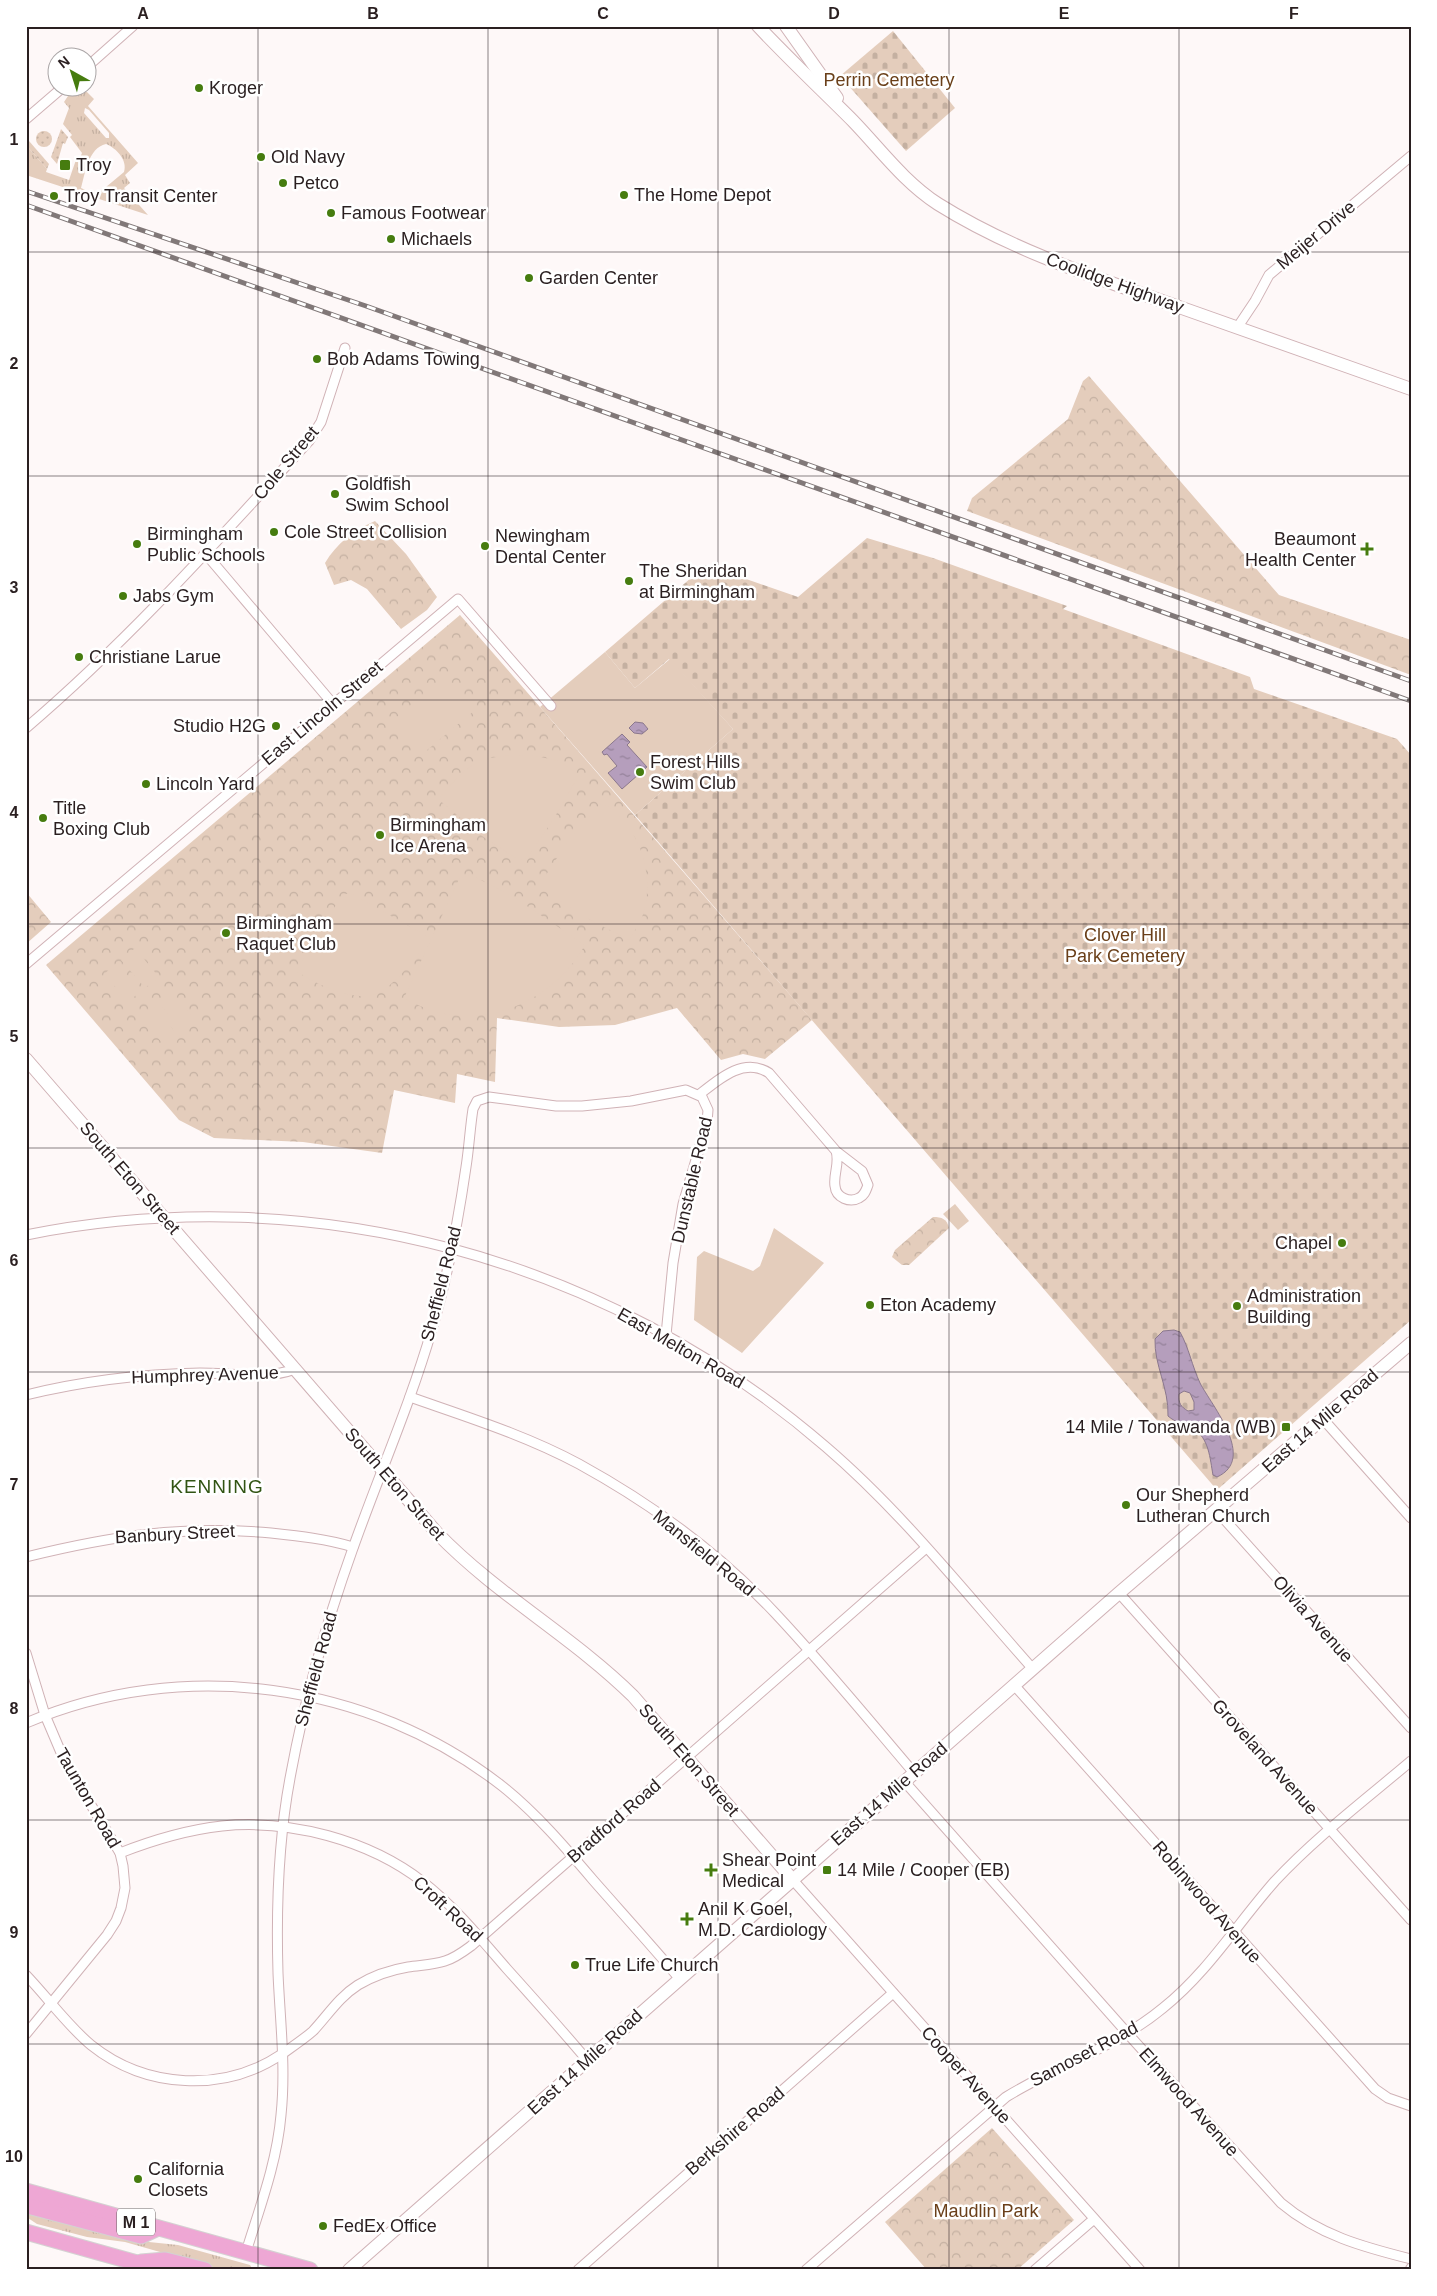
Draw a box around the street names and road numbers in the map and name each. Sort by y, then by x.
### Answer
street label: Meijer Drive [1273,196,1359,274]
street label: Coolidge Highway [1043,249,1187,317]
street label: Cole Street [249,422,323,504]
street label: East Lincoln Street [258,657,386,769]
street label: Dunstable Road [668,1115,716,1245]
street label: South Eton Street [76,1118,184,1238]
street label: Sheffield Road [417,1224,465,1344]
street label: East Melton Road [614,1304,748,1392]
street label: Humphrey Avenue [131,1362,279,1388]
street label: East 14 Mile Road [1258,1365,1382,1477]
street label: South Eton Street [341,1424,449,1544]
street label: Mansfield Road [649,1506,759,1600]
street label: Banbury Street [115,1521,235,1547]
street label: Olivia Avenue [1269,1572,1357,1666]
street label: Sheffield Road [291,1610,341,1728]
street label: Groveland Avenue [1208,1695,1322,1819]
street label: South Eton Street [635,1700,743,1820]
street label: East 14 Mile Road [827,1738,951,1850]
street label: Taunton Road [51,1744,125,1852]
street label: Bradford Road [563,1775,665,1867]
street label: Robinwood Avenue [1149,1837,1265,1967]
street label: Croft Road [409,1872,487,1946]
street label: East 14 Mile Road [524,2005,646,2119]
street label: Samoset Road [1027,2017,1141,2091]
street label: Cooper Avenue [917,2022,1015,2128]
street label: Elmwood Avenue [1135,2044,1243,2160]
street label: Berkshire Road [682,2083,788,2179]
road number: M 1 [117,2208,155,2236]

